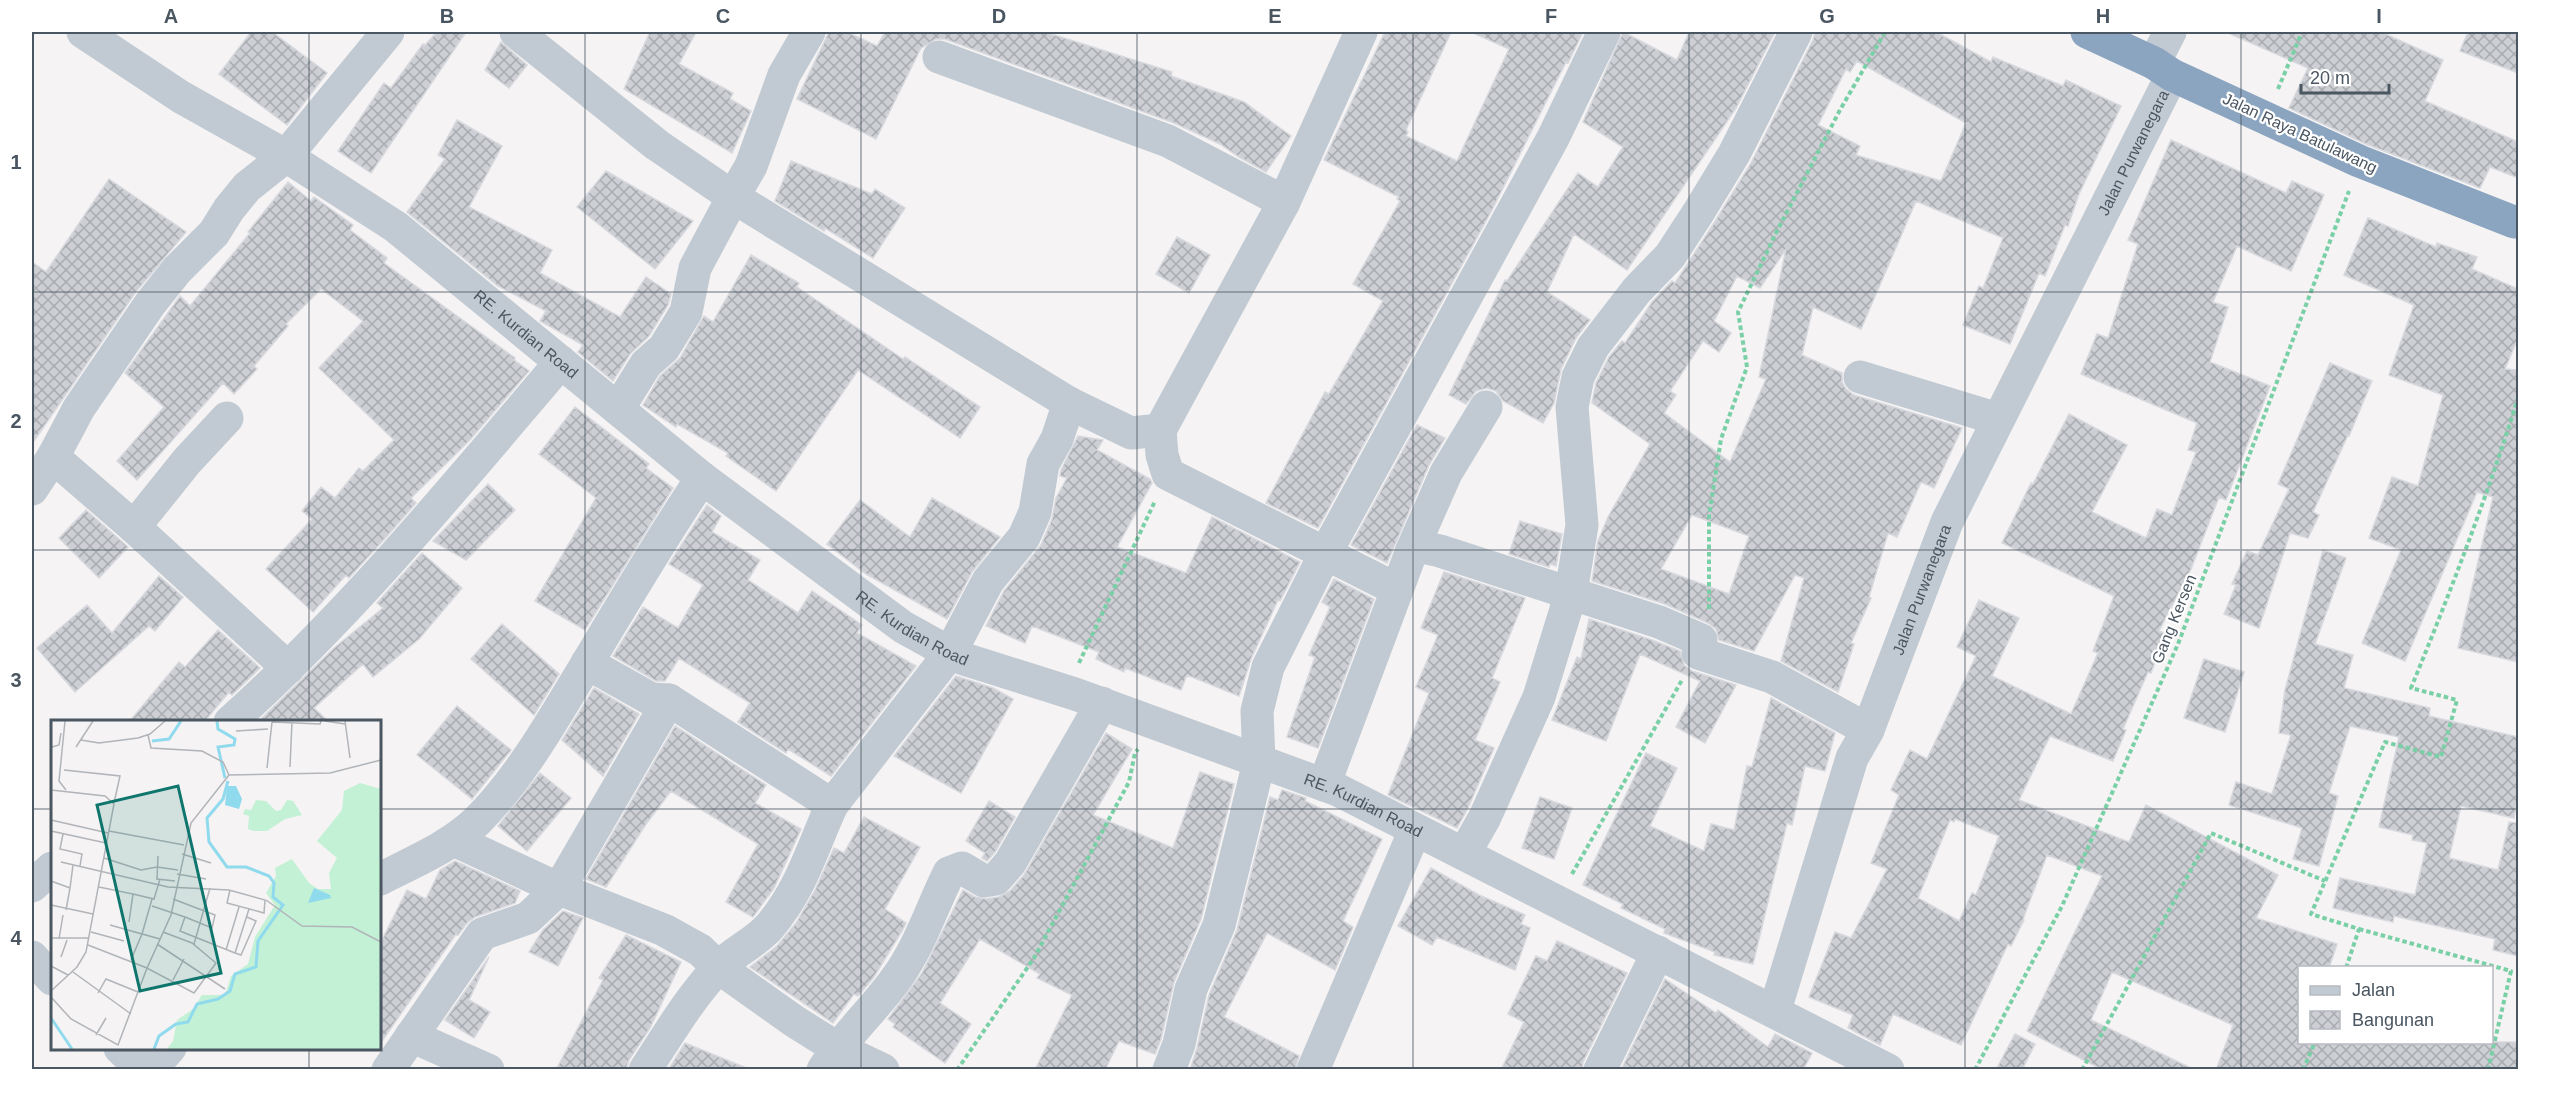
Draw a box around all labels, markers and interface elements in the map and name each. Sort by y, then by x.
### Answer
text: A [164,5,178,27]
text: B [440,5,454,27]
text: C [716,5,730,27]
text: D [992,5,1006,27]
text: E [1268,5,1282,27]
text: F [1545,5,1557,27]
text: G [1819,5,1835,27]
text: H [2096,5,2110,27]
text: I [2376,5,2382,27]
scale bar [2301,57,2390,95]
text: 20 m [2310,68,2350,88]
street label: Jalan Purwanegara [2094,87,2172,218]
street label: Jalan Raya Batulawang [2220,90,2380,176]
text: 1 [10,151,22,173]
street label: RE. Kurdian Road [471,286,582,381]
text: 2 [10,410,22,432]
street label: Jalan Purwanegara [1889,522,1954,657]
street label: Gang Kersen [2148,572,2200,666]
street label: RE. Kurdian Road [853,587,971,668]
text: 3 [10,669,22,691]
inset map [51,720,381,1050]
street label: RE. Kurdian Road [1302,770,1425,840]
text: 4 [10,927,22,949]
legend [2298,966,2493,1044]
text: Jalan [2352,980,2395,1000]
text: Bangunan [2352,1010,2434,1030]

